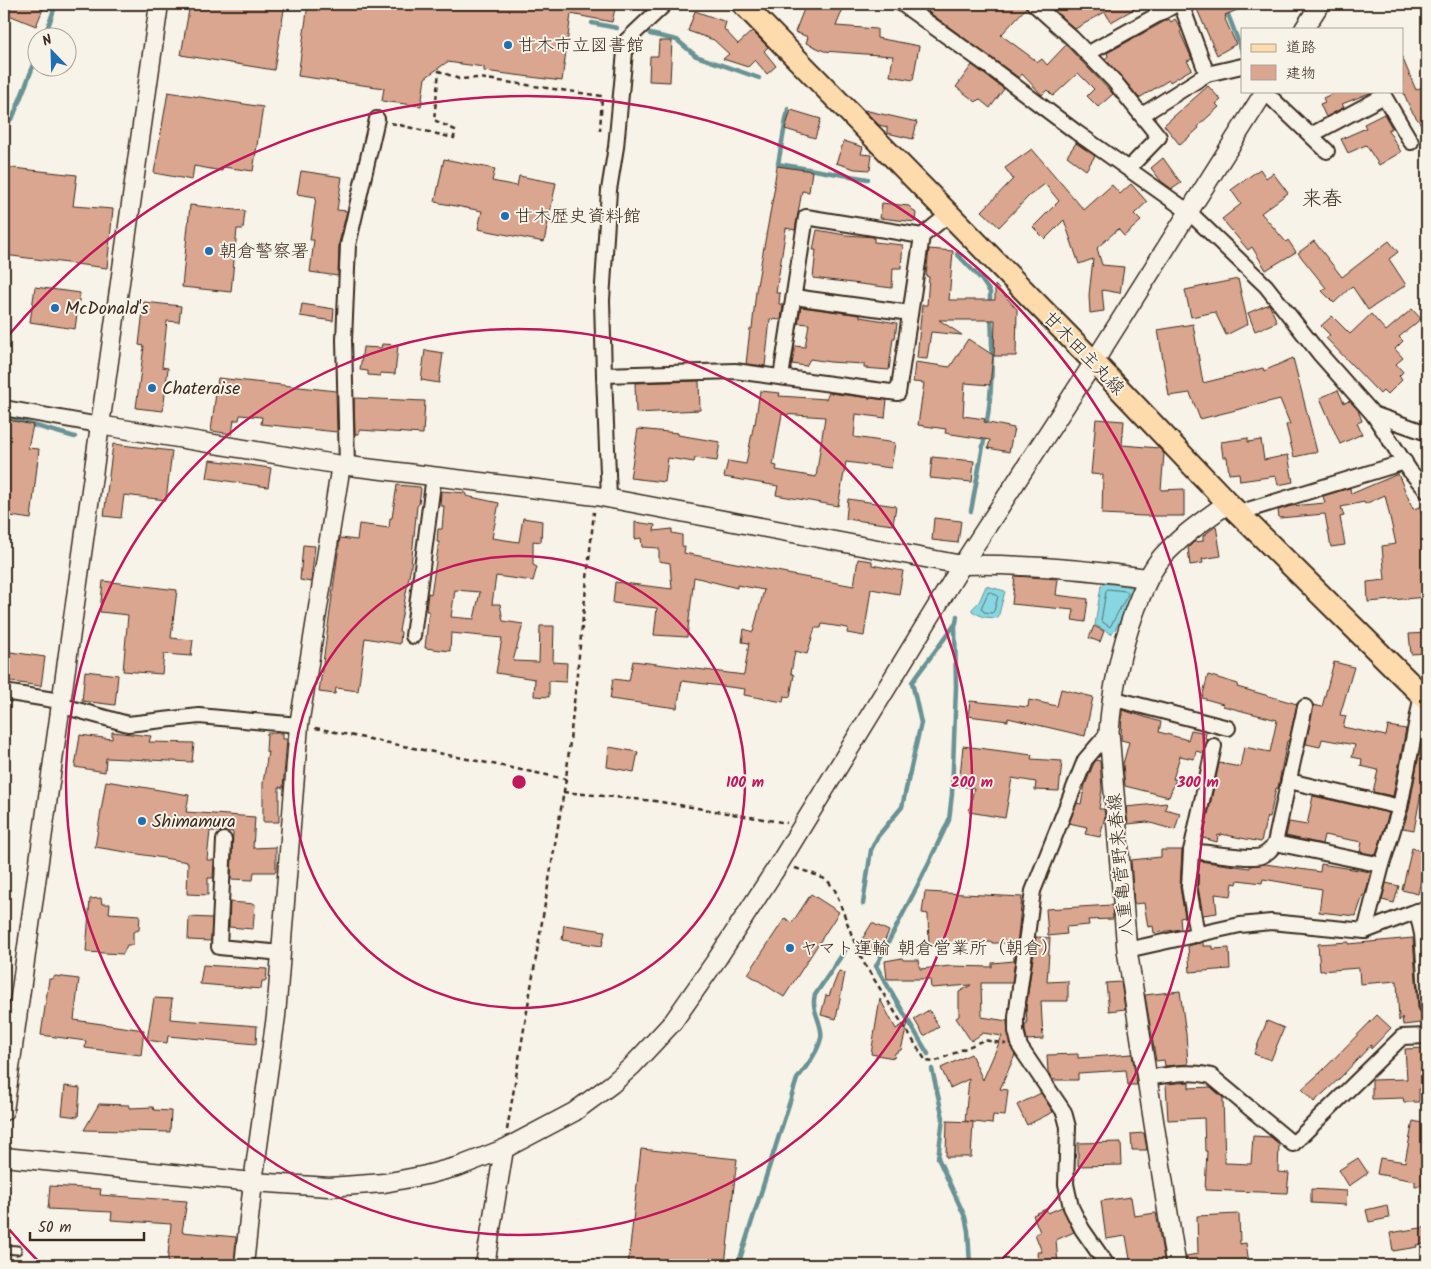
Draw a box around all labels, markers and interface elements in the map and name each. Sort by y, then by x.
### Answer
north arrow [28,28,78,78]
legend [1241,28,1404,92]
text: N [39,29,56,53]
place label: 甘木市立図書館 [518,32,644,61]
text: 道路 [1286,36,1316,60]
marker: 甘木市立図書館 [502,39,514,51]
text: 建物 [1286,62,1316,86]
district label: 来春 [1302,184,1342,216]
place label: 甘木歴史資料館 [515,203,641,232]
marker: 甘木歴史資料館 [499,210,511,222]
place label: 朝倉警察署 [219,238,309,267]
marker: 朝倉警察署 [203,245,215,257]
place label: McDonald's [65,295,149,324]
marker: McDonald's [49,302,61,314]
street label: 甘木田主丸線 [1035,305,1131,403]
place label: Chateraise [162,375,240,404]
marker: Chateraise [146,382,158,394]
text: 100 m [726,771,764,795]
text: 200 m [951,771,993,795]
text: 300 m [1176,771,1219,795]
centre of rings [510,773,528,791]
street label: 八重亀菅野来春線 [1101,792,1142,938]
place label: Shimamura [152,808,236,837]
marker: Shimamura [136,815,148,827]
place label: ヤマト運輸 朝倉営業所（朝倉） [800,935,1059,964]
marker: ヤマト運輸 朝倉営業所（朝倉） [784,942,796,954]
scale bar [30,1209,144,1241]
text: 50 m [38,1216,72,1240]

